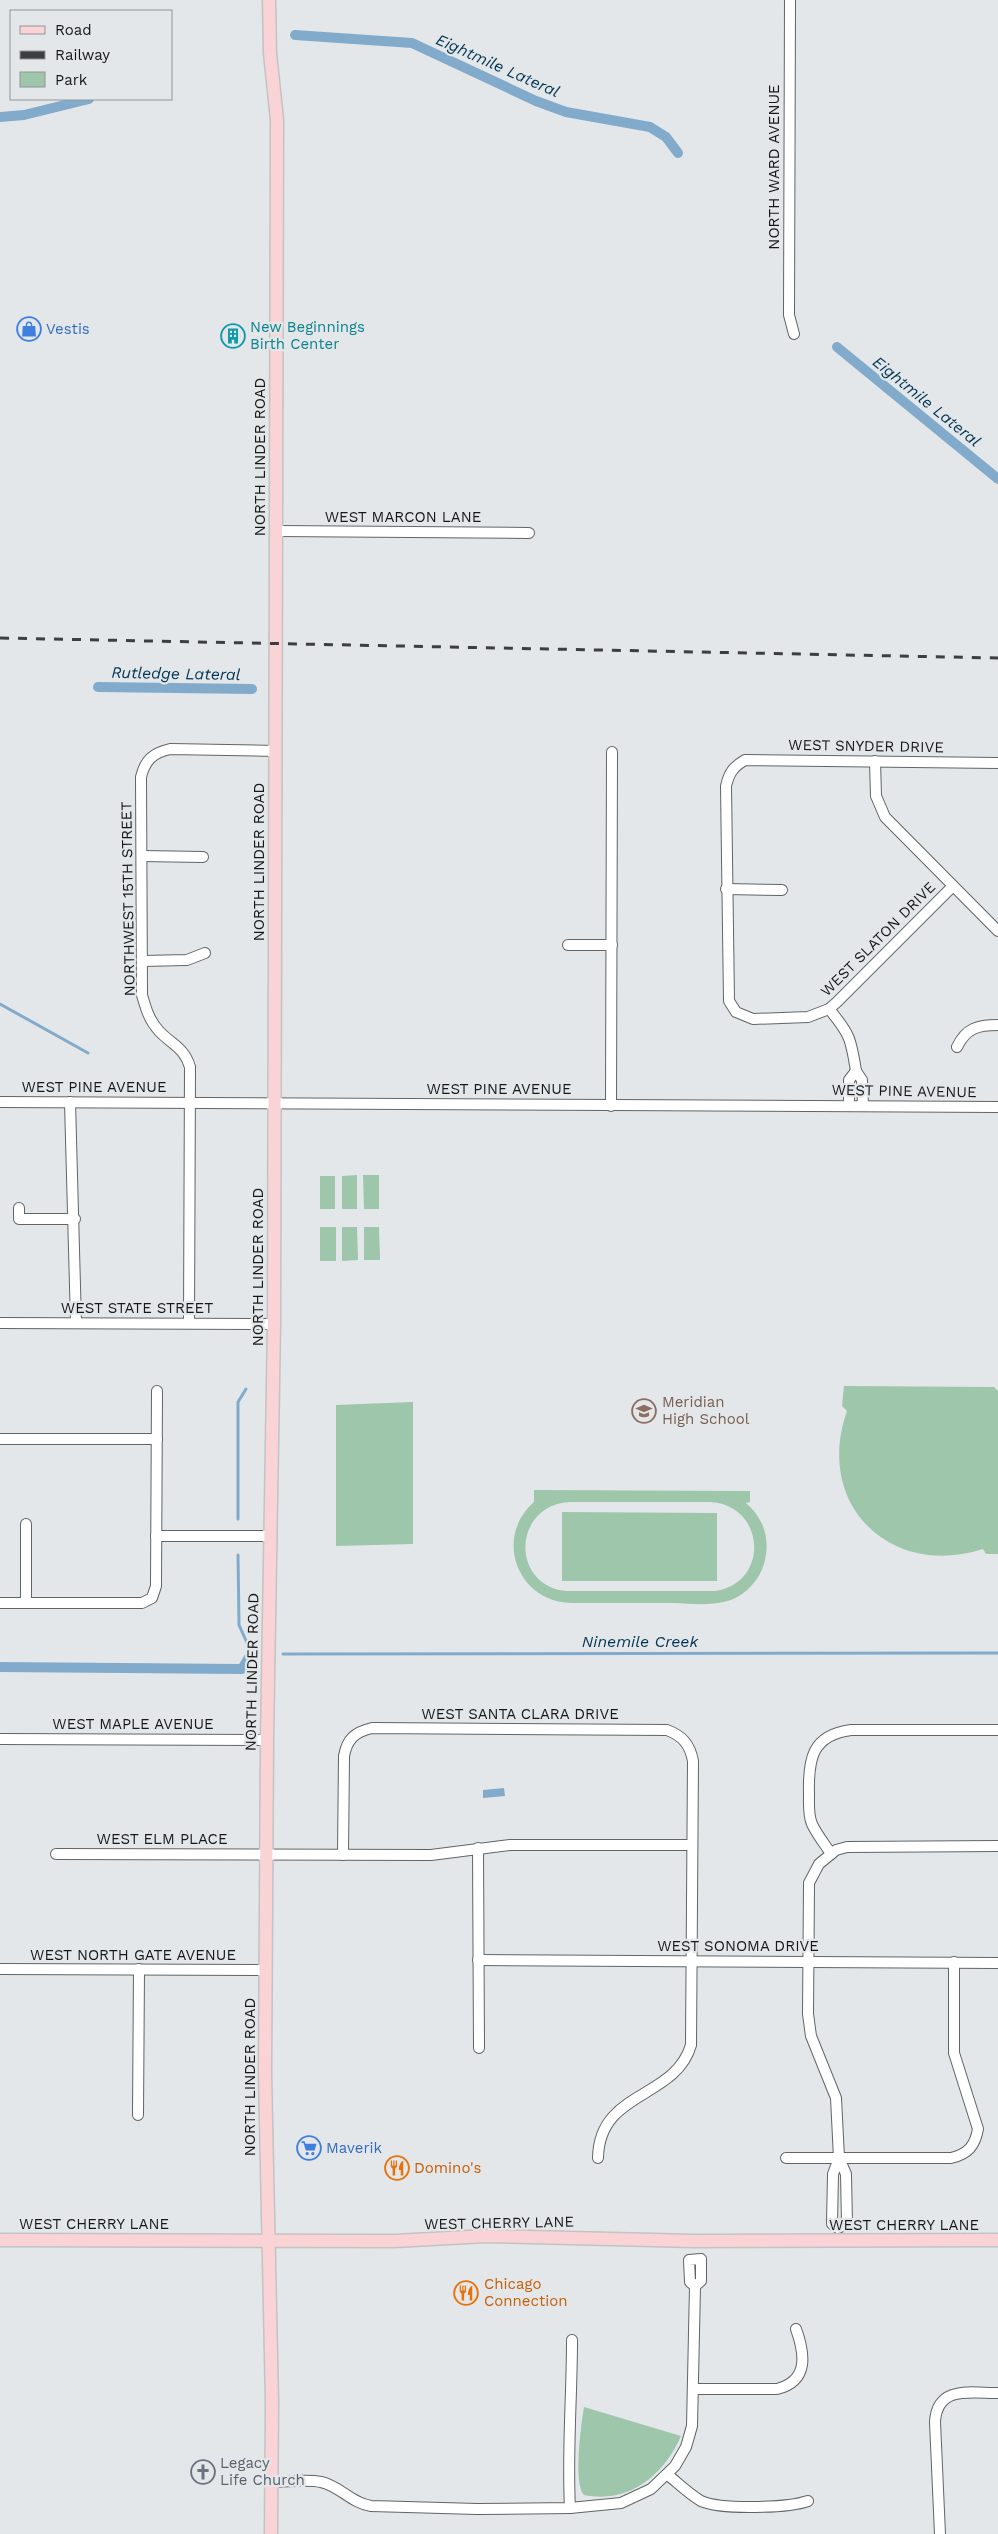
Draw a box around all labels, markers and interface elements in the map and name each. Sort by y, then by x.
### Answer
legend [10,10,172,100]
text: Road [55,21,92,39]
water label: Eightmile Lateral [433,30,563,101]
text: Railway [55,46,110,64]
text: Park [55,71,88,89]
street label: NORTH WARD AVENUE [765,84,783,250]
shop icon: Vestis [16,316,42,342]
place label: New Beginnings Birth Center [250,318,365,353]
place label: Vestis [46,320,90,338]
building icon: New Beginnings Birth Center [220,323,246,349]
water label: Eightmile Lateral [869,352,985,451]
street label: NORTH LINDER ROAD [251,378,269,536]
street label: WEST MARCON LANE [325,508,481,526]
water label: Rutledge Lateral [111,663,241,684]
street label: WEST SNYDER DRIVE [788,736,944,756]
street label: NORTH LINDER ROAD [250,783,268,941]
street label: NORTHWEST 15TH STREET [117,801,139,997]
street label: WEST SLATON DRIVE [817,878,939,1000]
street label: WEST PINE AVENUE [21,1078,167,1096]
street label: WEST PINE AVENUE [426,1080,572,1098]
street label: WEST PINE AVENUE [831,1081,977,1101]
street label: NORTH LINDER ROAD [249,1188,267,1346]
street label: WEST STATE STREET [61,1299,213,1317]
place label: Meridian High School [662,1393,750,1428]
school or university icon: Meridian High School [631,1398,657,1424]
street label: NORTH LINDER ROAD [242,1593,262,1751]
water label: Ninemile Creek [582,1632,699,1651]
street label: WEST SANTA CLARA DRIVE [421,1705,619,1723]
street label: WEST MAPLE AVENUE [52,1715,214,1733]
street label: WEST ELM PLACE [97,1830,227,1848]
street label: WEST SONOMA DRIVE [657,1937,819,1955]
street label: WEST NORTH GATE AVENUE [30,1946,236,1964]
street label: NORTH LINDER ROAD [241,1998,259,2156]
supermarket icon: Maverik [296,2135,322,2161]
place label: Maverik [326,2139,383,2157]
restaurant icon: Domino's [384,2155,410,2181]
place label: Domino's [414,2159,481,2177]
street label: WEST CHERRY LANE [424,2213,574,2233]
street label: WEST CHERRY LANE [19,2215,169,2233]
street label: WEST CHERRY LANE [829,2216,979,2234]
place label: Chicago Connection [484,2275,567,2310]
restaurant icon: Chicago Connection [453,2280,479,2306]
place label: Legacy Life Church [220,2454,305,2489]
church icon: Legacy Life Church [190,2459,216,2485]

